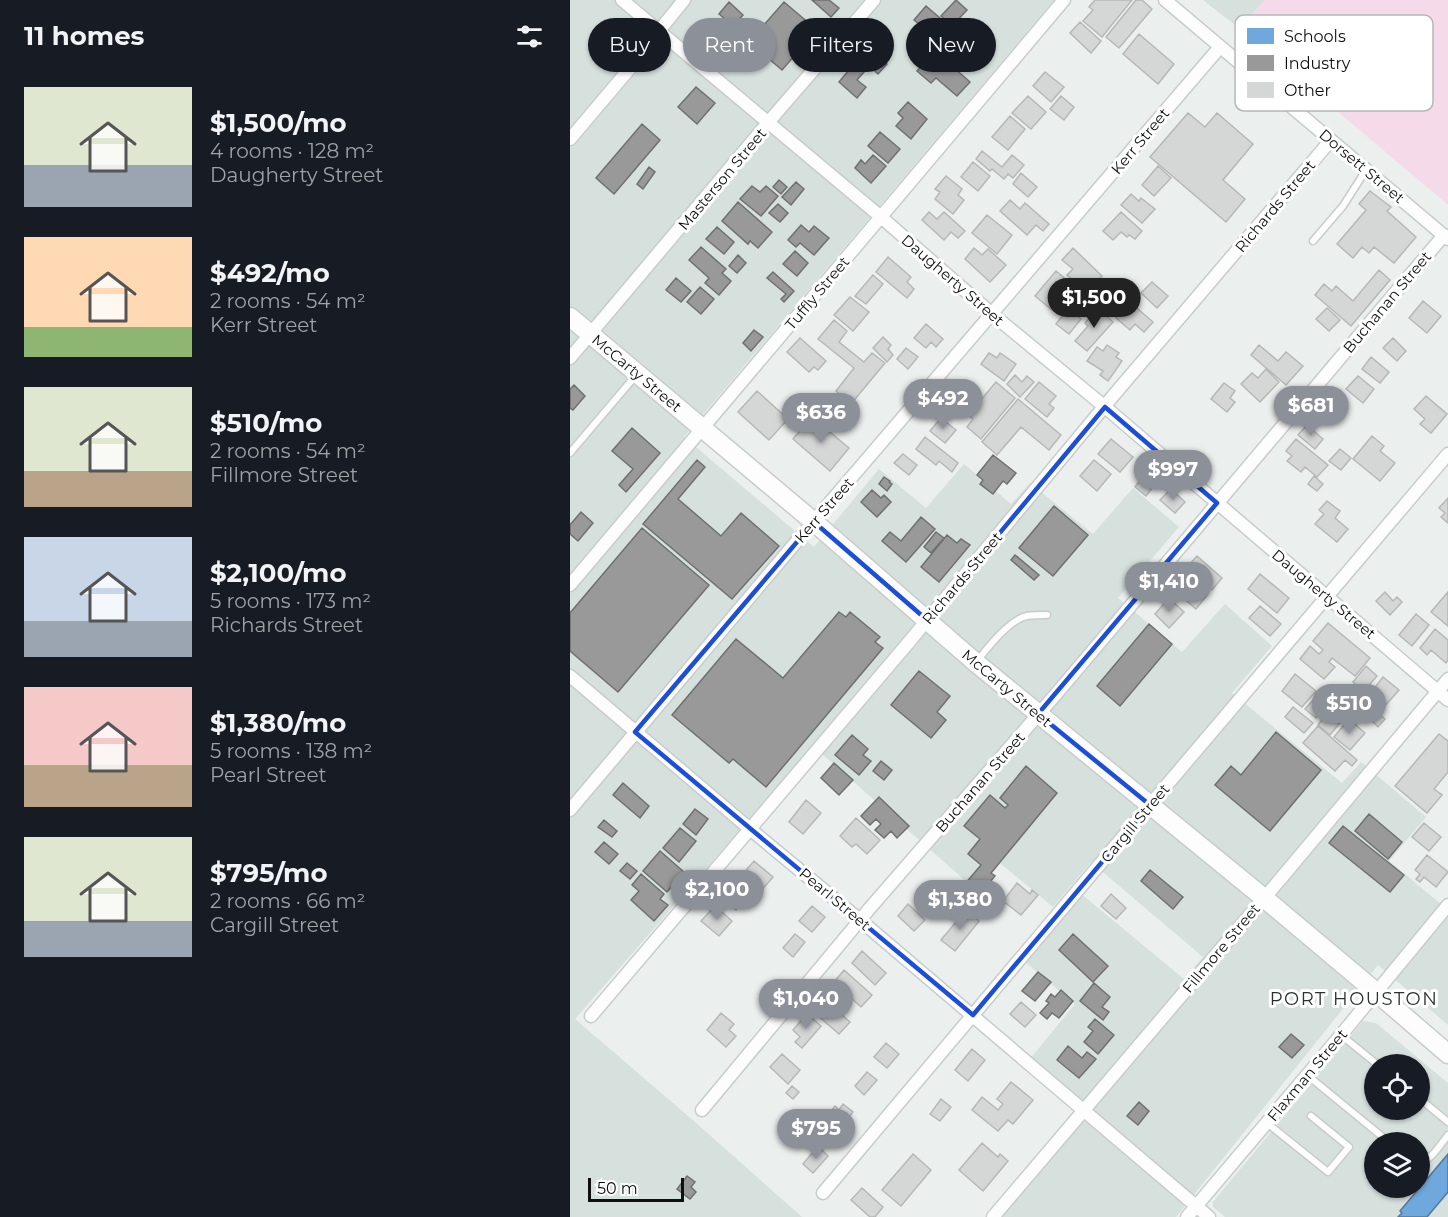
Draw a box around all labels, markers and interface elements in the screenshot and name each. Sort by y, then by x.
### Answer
legend [1235,15,1433,111]
chip: Buy [588,18,671,72]
chip: Rent [683,18,776,72]
chip: Filters [788,18,894,72]
chip: New [906,18,996,72]
text: 11 homes [24,20,144,52]
icon: filters [513,20,546,53]
text: Schools [1284,27,1346,46]
text: Industry [1284,54,1351,73]
text: Other [1284,81,1331,100]
street label: Kerr Street [1107,104,1173,178]
text: $1,500/mo [210,107,347,139]
icon: home [72,111,144,183]
street label: Masterson Street [674,124,770,234]
street label: Dorsett Street [1316,125,1408,207]
text: 4 rooms · 128 m² [210,139,374,163]
street label: Richards Street [1231,156,1319,256]
text: Daugherty Street [210,163,383,187]
street label: Daugherty Street [898,230,1008,330]
street label: Buchanan Street [1339,247,1435,357]
street label: Tuffly Street [781,252,853,334]
text: $492/mo [210,257,330,289]
icon: home [72,261,144,333]
pin: $1,500 [1045,278,1143,329]
text: $1,500 [1062,285,1126,309]
text: 2 rooms · 54 m² [210,289,366,313]
text: Kerr Street [210,313,317,337]
street label: McCarty Street [588,330,686,416]
pin: $492 [907,379,979,430]
text: $492 [917,386,969,410]
pin: $681 [1275,386,1347,437]
pin: $636 [785,393,857,444]
text: $681 [1288,393,1334,417]
text: $636 [796,400,846,424]
text: $510/mo [210,407,322,439]
icon: home [72,411,144,483]
text: 2 rooms · 54 m² [210,439,366,463]
pin: $997 [1137,450,1209,501]
text: $997 [1148,457,1198,481]
text: Fillmore Street [210,463,358,487]
street label: Kerr Street [790,473,858,547]
street label: Richards Street [918,528,1006,628]
street label: Daugherty Street [1268,545,1380,643]
text: $2,100/mo [210,557,347,589]
icon: home [72,561,144,633]
pin: $1,410 [1120,562,1218,613]
text: $1,410 [1139,569,1199,593]
text: 5 rooms · 173 m² [210,589,371,613]
text: Richards Street [210,613,363,637]
street label: McCarty Street [958,645,1056,731]
pin: $510 [1313,684,1385,735]
text: $510 [1326,691,1372,715]
text: $1,380/mo [210,707,346,739]
icon: home [72,711,144,783]
street label: Buchanan Street [931,728,1029,836]
text: 5 rooms · 138 m² [210,739,372,763]
text: Pearl Street [210,763,327,787]
street label: Cargill Street [1097,780,1173,866]
text: $795/mo [210,857,327,889]
icon: home [72,861,144,933]
street label: Pearl Street [795,864,875,934]
pin: $2,100 [668,870,766,921]
text: $2,100 [685,877,749,901]
pin: $1,380 [911,880,1009,931]
text: $1,380 [928,887,992,911]
text: 2 rooms · 66 m² [210,889,365,913]
street label: Fillmore Street [1178,899,1264,997]
text: Cargill Street [210,913,339,937]
pin: $1,040 [757,979,855,1030]
text: $1,040 [773,986,839,1010]
district label: PORT HOUSTON [1270,988,1438,1010]
street label: Flaxman Street [1263,1025,1351,1125]
map controls [1364,1054,1430,1198]
button: locate [1364,1054,1430,1120]
pin: $795 [780,1109,852,1160]
text: $795 [791,1116,841,1140]
button: layers [1364,1132,1430,1198]
scale bar [588,1175,684,1202]
text: 50 m [597,1179,638,1198]

